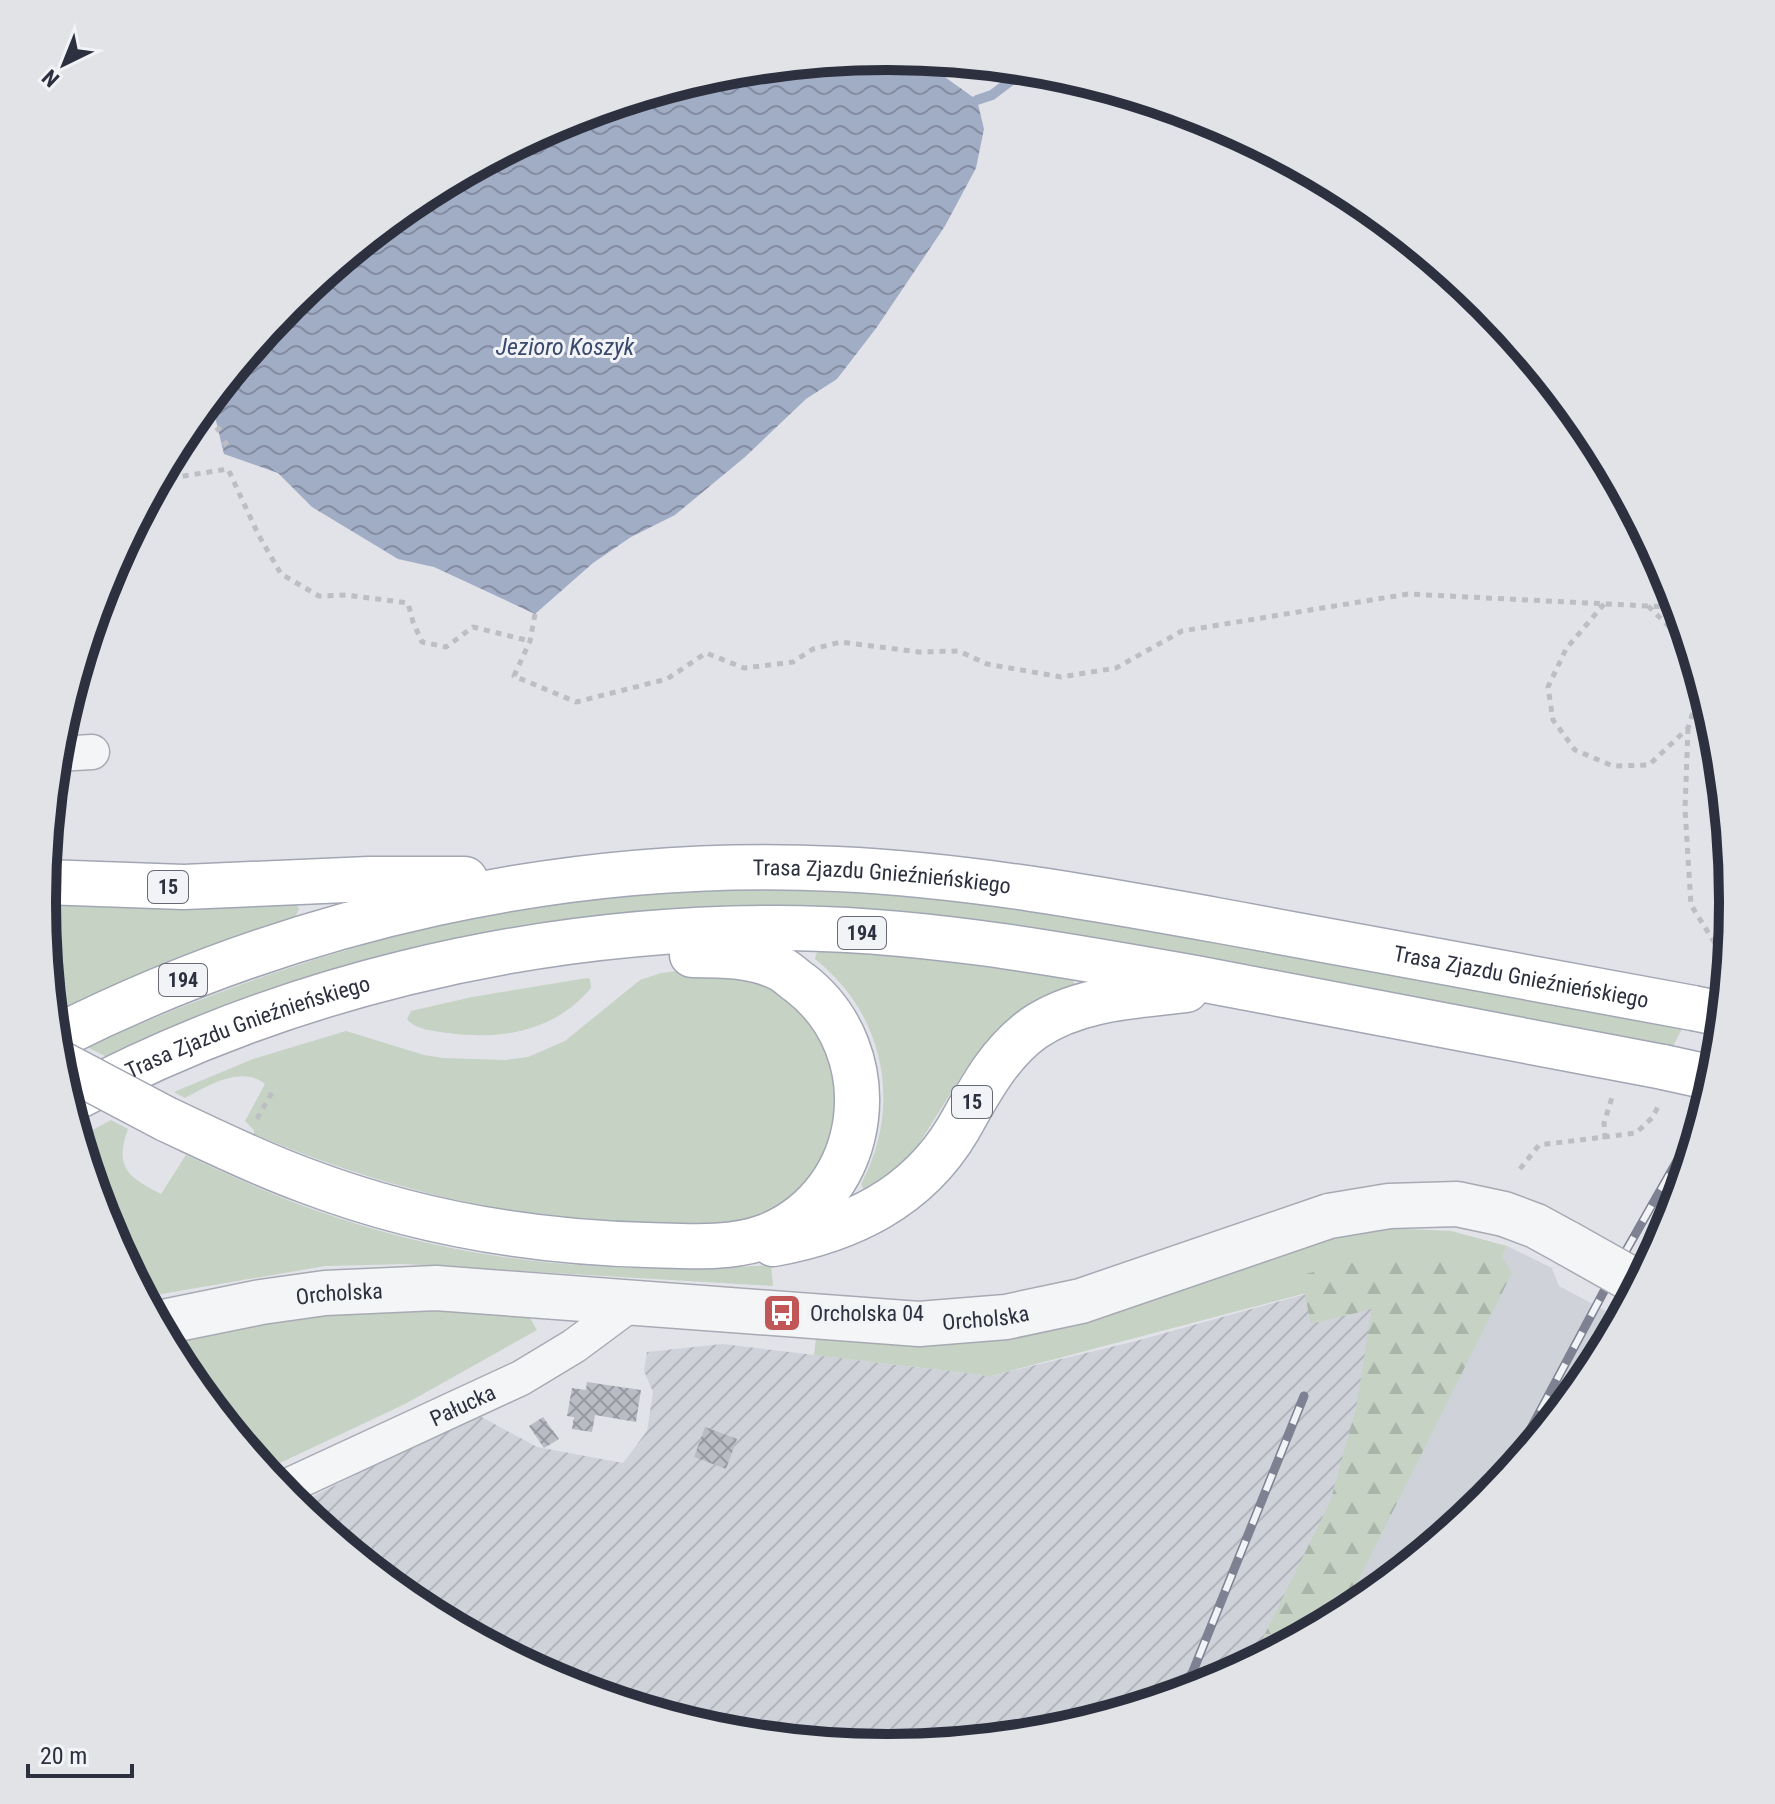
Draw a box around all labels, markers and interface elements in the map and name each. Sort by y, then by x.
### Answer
north arrow [24,24,104,104]
text: N [37,65,64,92]
water label: Jezioro Koszyk [496,333,635,361]
street label: Trasa Zjazdu Gnieźnieńskiego [753,855,1012,899]
road number: 15 [148,871,188,903]
road number: 194 [838,917,886,949]
street label: Trasa Zjazdu Gnieźnieńskiego [1392,941,1651,1013]
road number: 194 [159,964,207,996]
street label: Trasa Zjazdu Gnieźnieńskiego [121,971,373,1084]
road number: 15 [952,1086,992,1118]
street label: Orcholska [294,1278,383,1310]
bus stop icon: Orcholska 04 [761,1292,803,1334]
street label: Orcholska [941,1300,1031,1335]
place label: Orcholska 04 [810,1301,924,1326]
street label: Pałucka [426,1380,499,1431]
scale bar [28,1728,132,1778]
text: 20 m [40,1742,87,1770]

